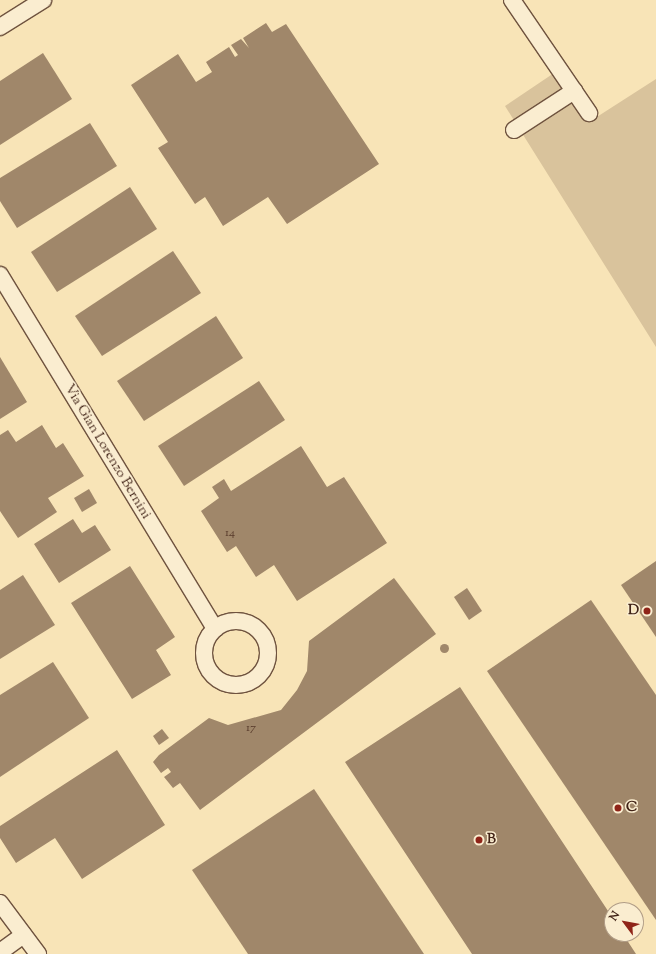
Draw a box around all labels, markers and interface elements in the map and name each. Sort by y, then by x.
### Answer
street label: Via Gian Lorenzo Bernini [60,382,154,522]
house number: 14 [225,527,235,541]
place label: D [628,603,639,619]
marker: D [642,606,652,616]
house number: 17 [246,722,256,736]
place label: C [626,800,637,816]
marker: C [613,803,623,813]
place label: B [487,832,496,848]
marker: B [474,835,484,845]
north arrow [604,902,644,942]
text: N [606,908,624,924]

